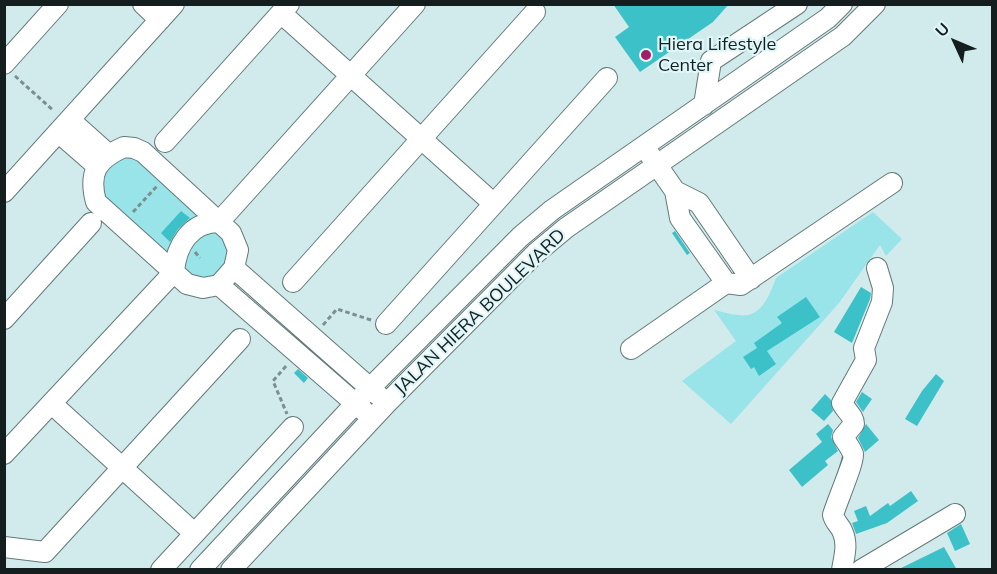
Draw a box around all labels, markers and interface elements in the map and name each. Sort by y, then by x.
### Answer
north arrow [925,12,985,72]
text: U [931,18,953,41]
place label: Hiera Lifestyle Center [658,34,776,76]
marker: Hiera Lifestyle Center [639,48,653,62]
street label: JALAN HIERA BOULEVARD [390,225,570,399]

